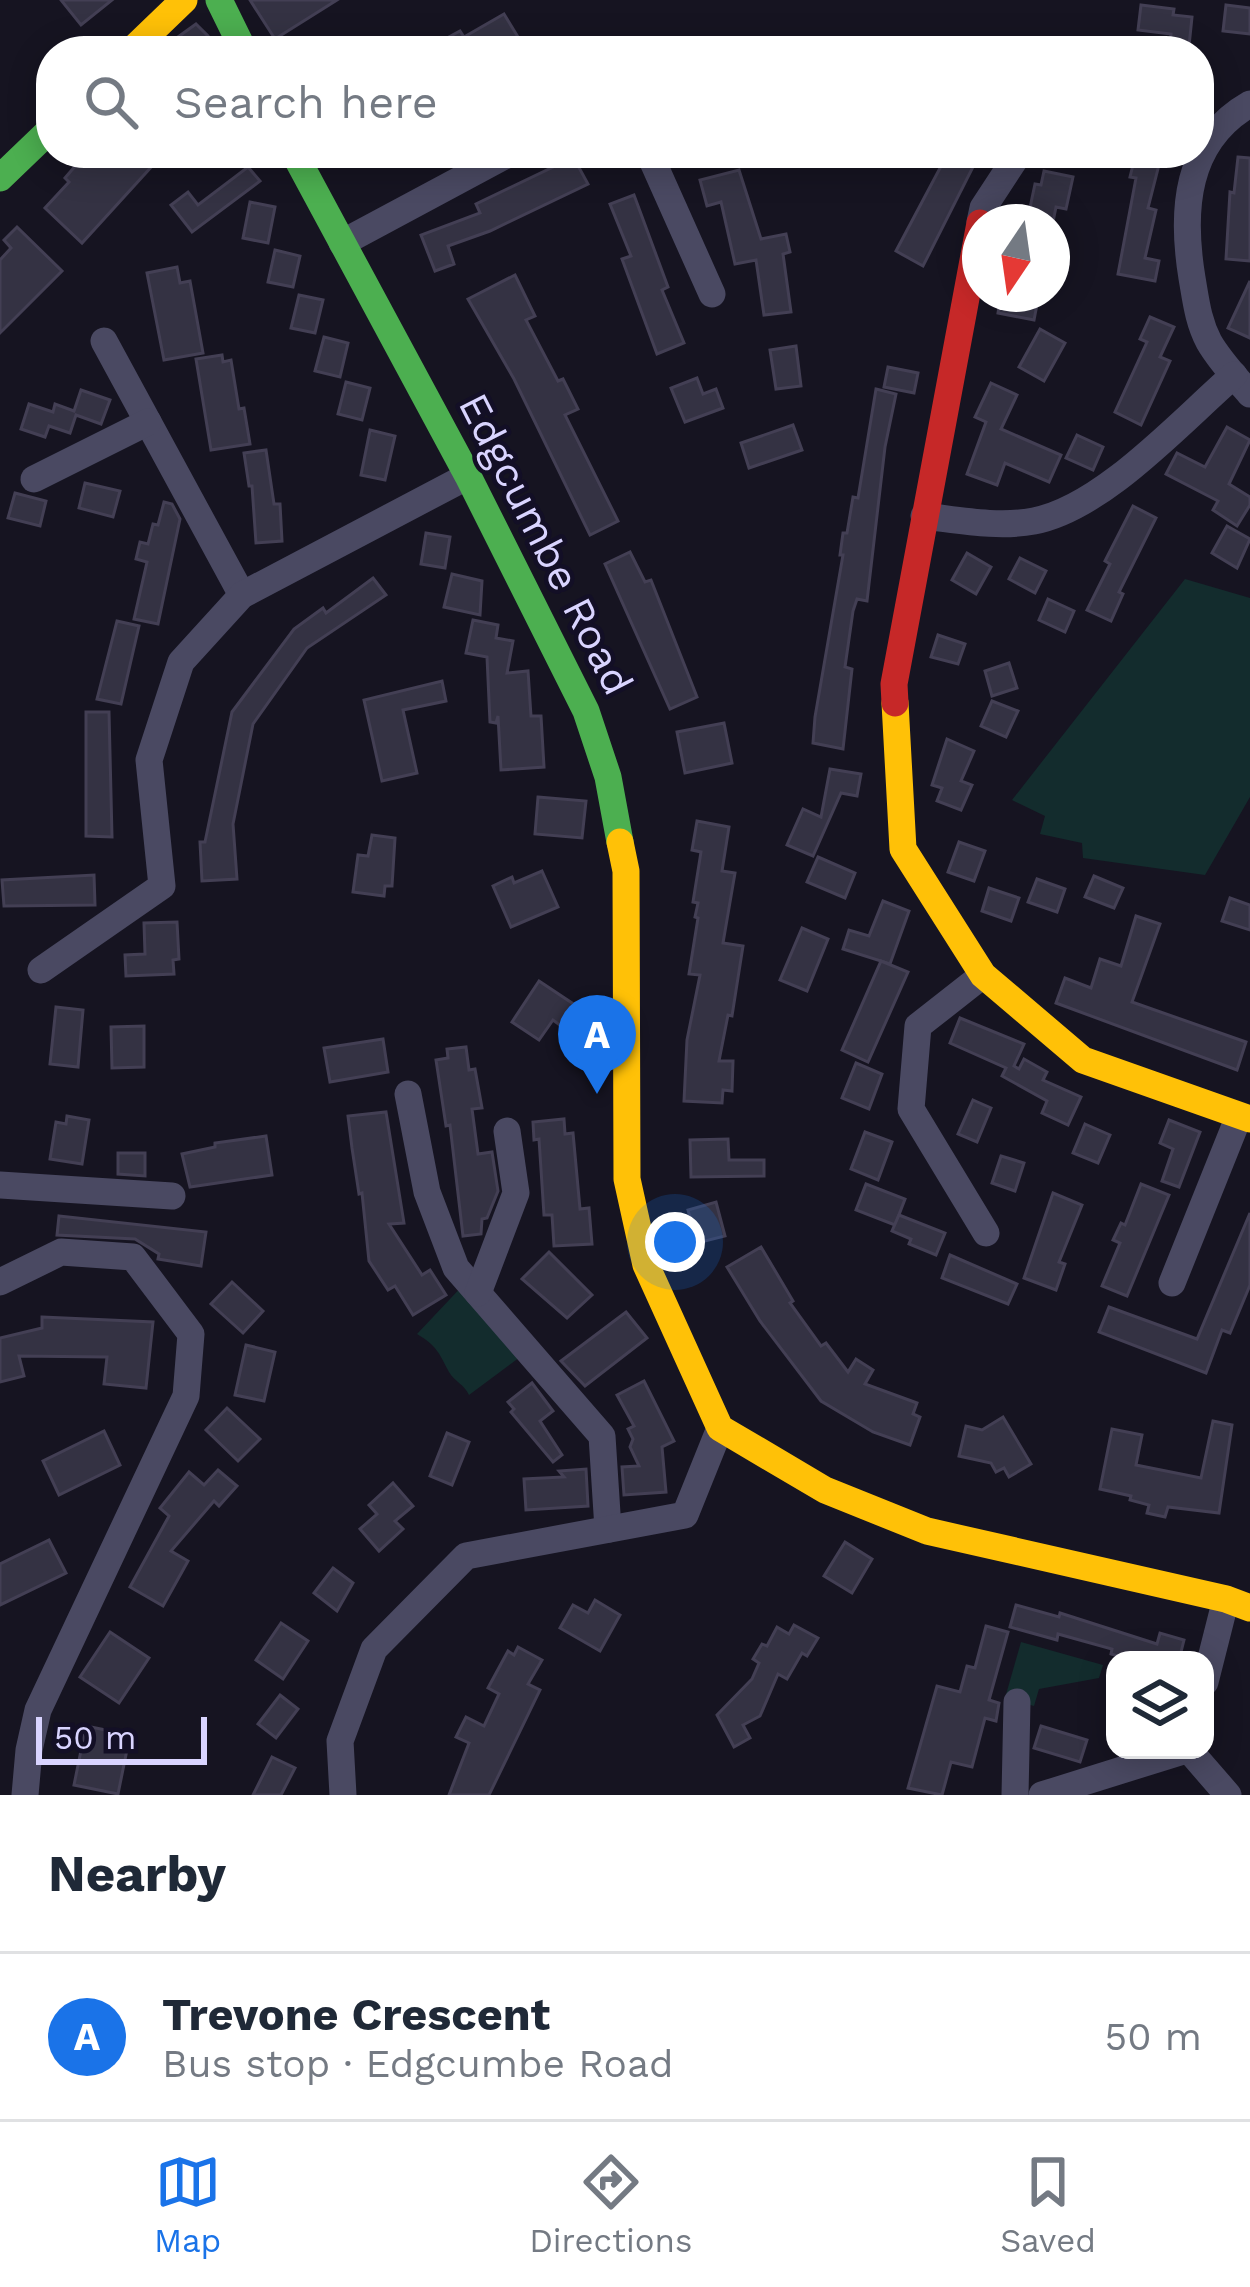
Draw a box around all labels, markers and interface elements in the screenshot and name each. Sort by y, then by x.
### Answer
search box [36,36,1214,168]
icon: search [78,69,144,135]
text: Search here [174,76,438,129]
north arrow [962,204,1070,312]
street label: Edgcumbe Road [449,385,643,703]
pin: A [558,995,636,1094]
your location [645,1212,705,1272]
map controls [1106,1651,1214,1759]
button: layers [1106,1651,1214,1759]
scale bar [36,1711,207,1764]
text: 50 m [54,1718,136,1757]
text: Nearby [48,1844,226,1903]
text: Trevone Crescent [162,1988,550,2041]
text: A [74,2014,100,2059]
text: 50 m [1105,2014,1202,2059]
text: Bus stop · Edgcumbe Road [162,2041,673,2086]
tab: Map [154,2149,221,2260]
tab: Directions [529,2149,692,2260]
tab: Saved [1000,2149,1096,2260]

